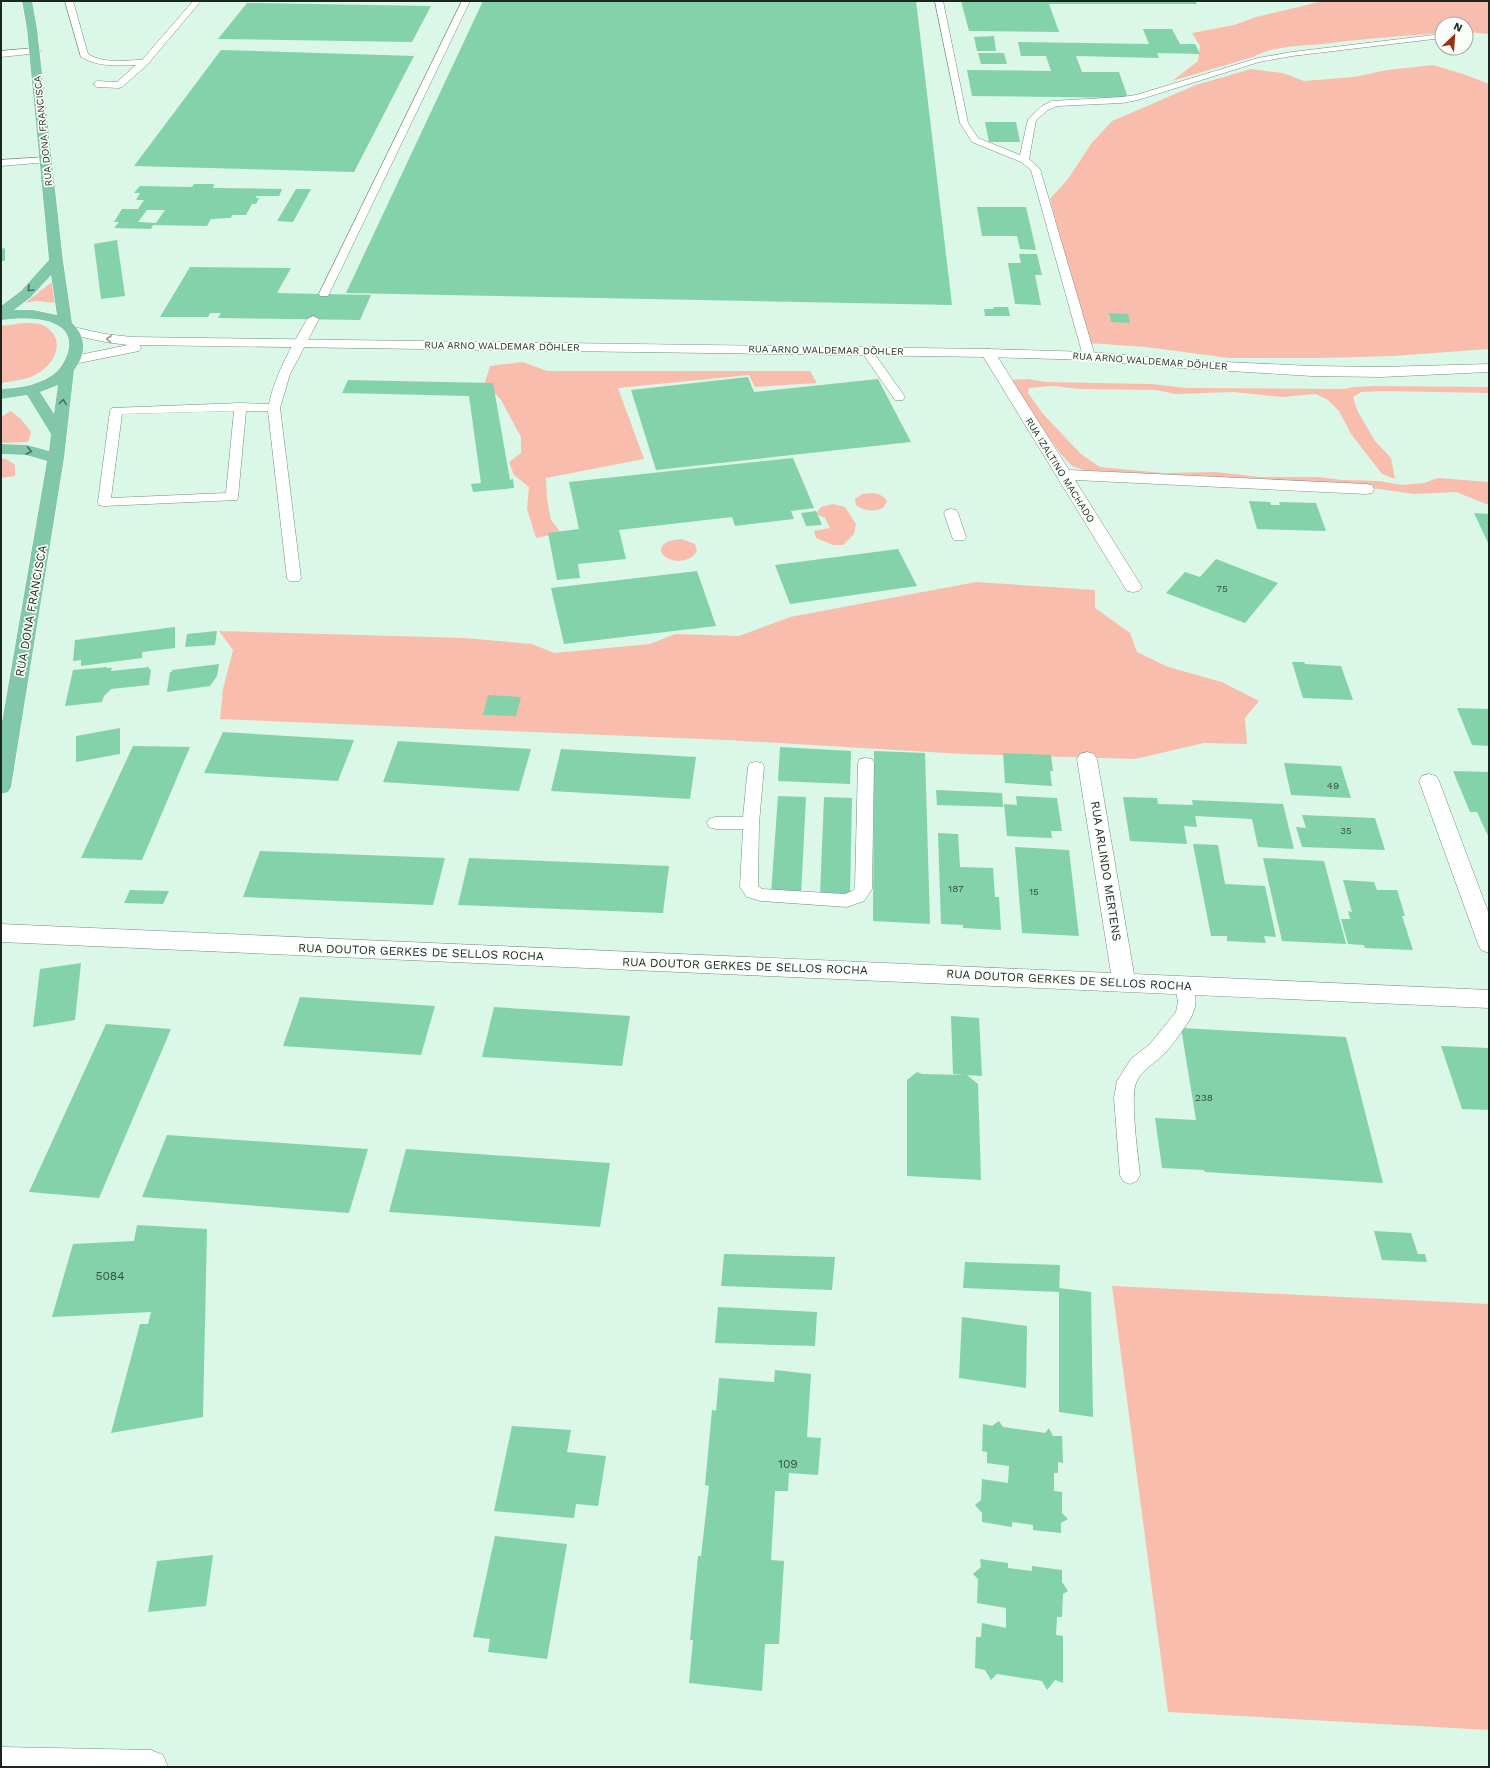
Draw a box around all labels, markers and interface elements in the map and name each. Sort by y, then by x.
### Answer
north arrow [1434,16,1474,56]
text: N [1452,20,1464,35]
street label: RUA DONA FRANCISCA [32,75,54,187]
one-way arrow [28,284,35,292]
one-way arrow [106,334,112,343]
street label: RUA ARNO WALDEMAR DÖHLER [424,339,580,353]
street label: RUA ARNO WALDEMAR DÖHLER [748,343,904,357]
street label: RUA ARNO WALDEMAR DÖHLER [1072,350,1228,372]
one-way arrow [58,399,67,405]
street label: RUA IZALTINO MACHADO [1023,416,1097,524]
one-way arrow [26,446,32,455]
street label: RUA DONA FRANCISCA [13,544,49,678]
house number: 75 [1216,583,1228,594]
house number: 49 [1327,780,1339,791]
street label: RUA ARLINDO MERTENS [1088,800,1124,942]
house number: 35 [1340,825,1352,836]
house number: 187 [948,883,964,894]
house number: 15 [1029,886,1039,897]
street label: RUA DOUTOR GERKES DE SELLOS ROCHA [298,941,544,963]
street label: RUA DOUTOR GERKES DE SELLOS ROCHA [622,955,868,977]
street label: RUA DOUTOR GERKES DE SELLOS ROCHA [946,967,1192,993]
house number: 238 [1195,1092,1213,1103]
house number: 5084 [95,1269,125,1283]
house number: 109 [778,1457,798,1471]

